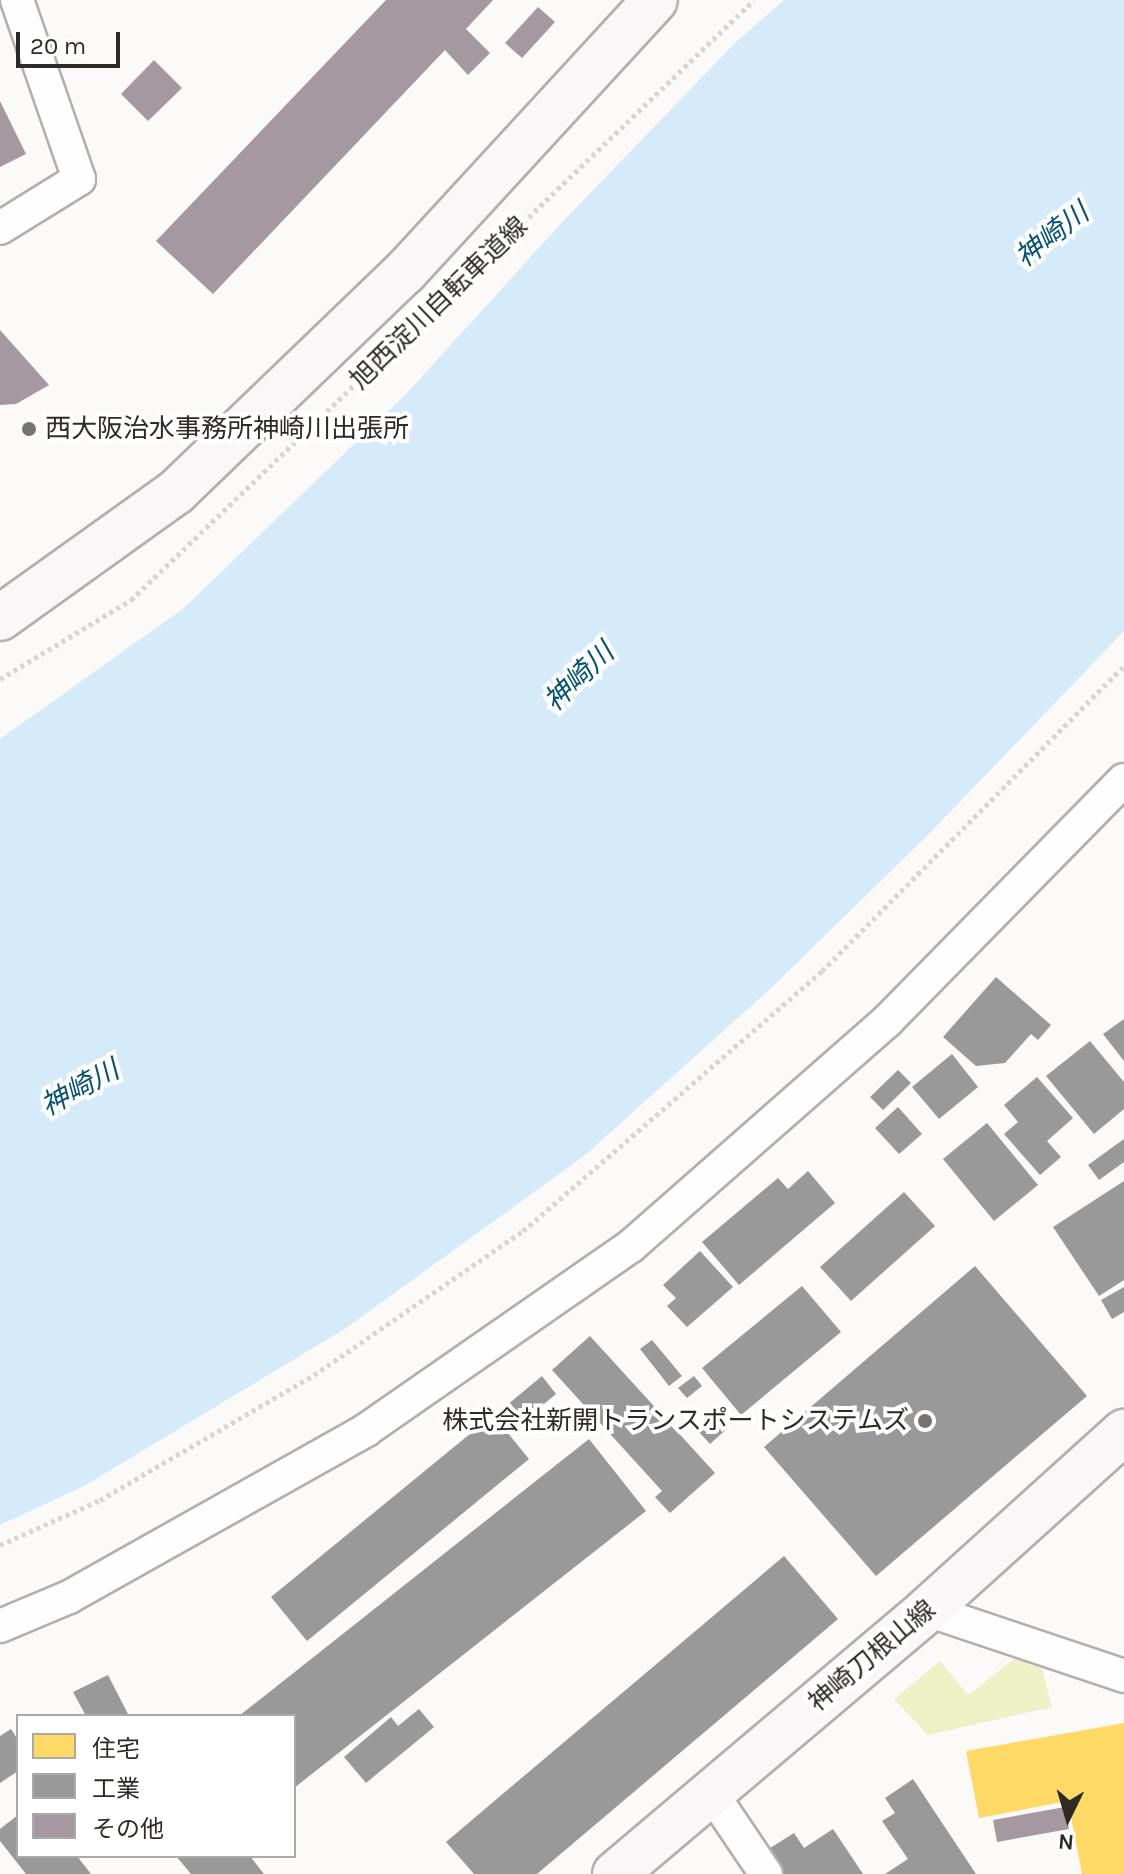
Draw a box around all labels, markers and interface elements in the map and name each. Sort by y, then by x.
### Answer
scale bar [20,16,124,66]
text: 20 m [30,32,86,60]
water label: 神崎川 [1009,196,1095,274]
street label: 旭西淀川自転車道線 [344,211,534,395]
place label: 西大阪治水事務所神崎川出張所 [45,413,409,445]
marker: 西大阪治水事務所神崎川出張所 [20,420,38,438]
water label: 神崎川 [537,636,621,718]
water label: 神崎川 [35,1053,125,1123]
place label: 株式会社新開トランスポートシステムズ [441,1405,909,1437]
marker: 株式会社新開トランスポートシステムズ [916,1412,934,1430]
street label: 神崎刀根山線 [802,1594,942,1718]
legend [16,1714,296,1858]
text: 住宅 [92,1735,140,1763]
text: 工業 [92,1775,140,1803]
north arrow [1028,1778,1108,1858]
text: その他 [92,1815,164,1843]
text: N [1057,1828,1075,1856]

